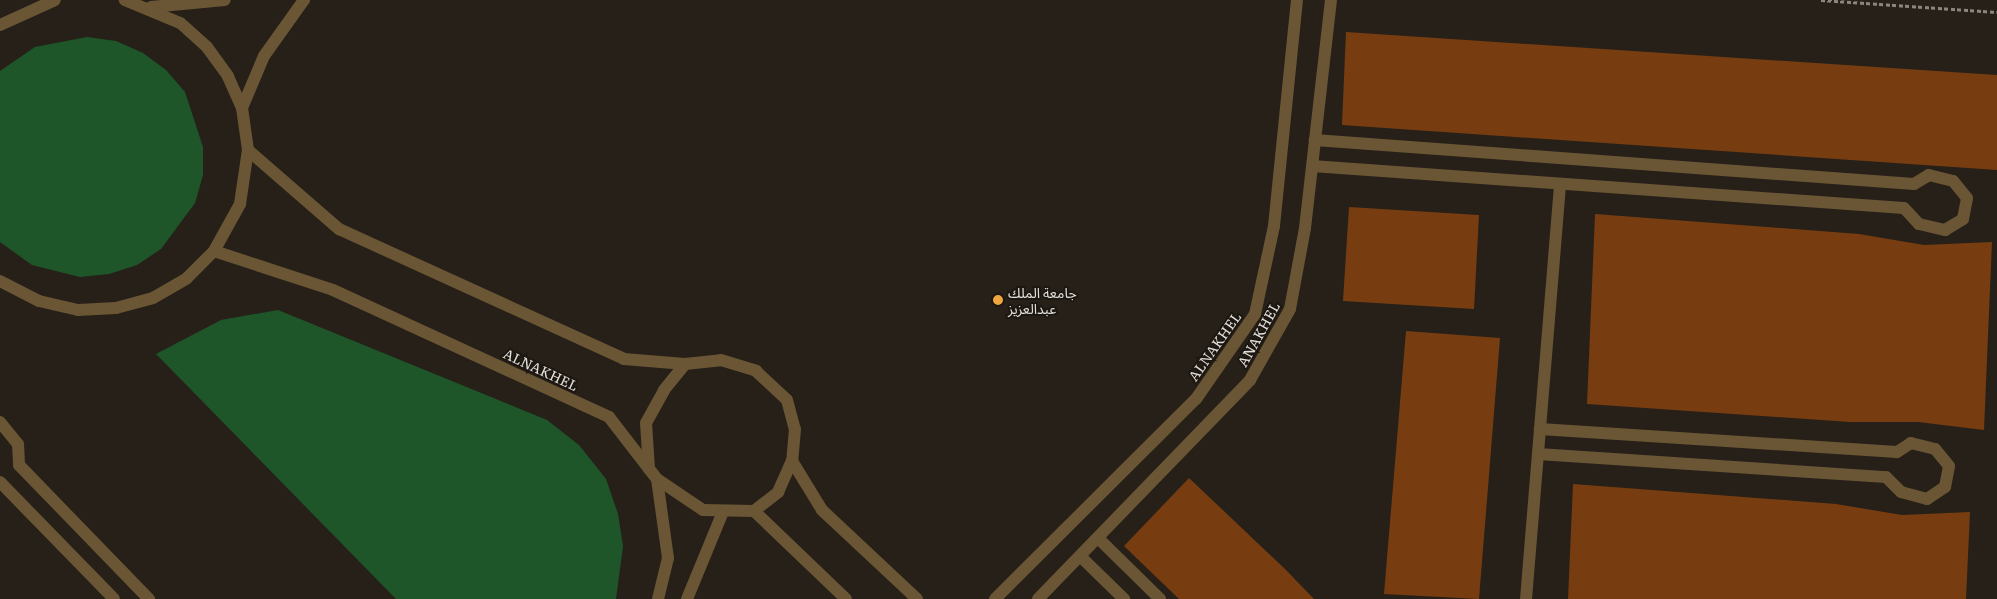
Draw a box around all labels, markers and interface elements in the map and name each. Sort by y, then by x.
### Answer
place label: جامعة الملك عبدالعزيز [1008,284,1077,316]
marker: جامعة الملك عبدالعزيز [992,294,1004,306]
street label: ANAKHEL [1233,299,1283,369]
street label: ALNAKHEL [1184,308,1244,384]
street label: ALNAKHEL [501,344,581,394]

